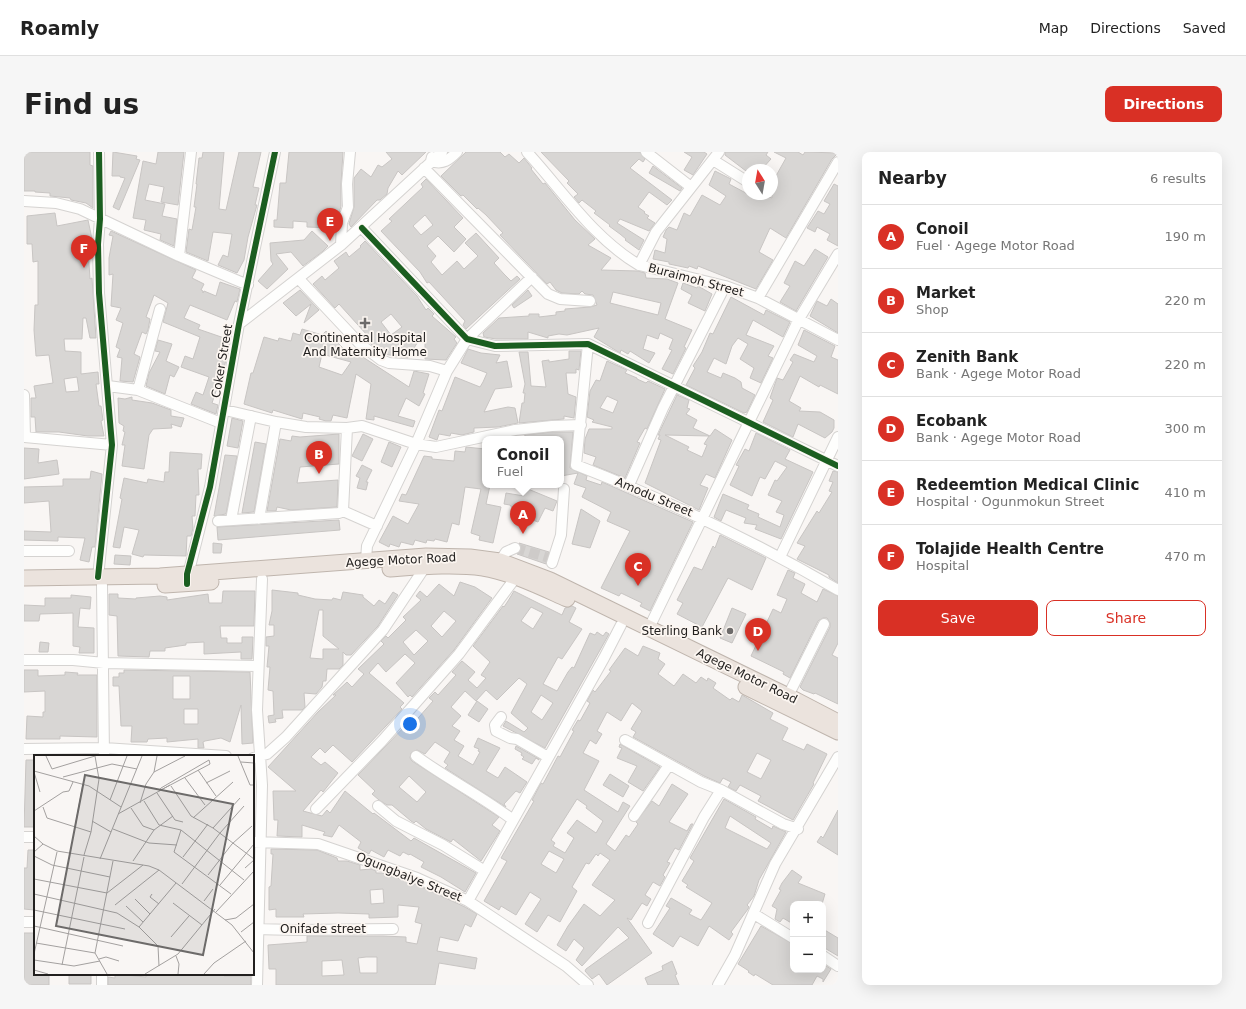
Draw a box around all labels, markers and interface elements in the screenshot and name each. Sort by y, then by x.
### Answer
text: Roamly [20,17,99,39]
text: Map [1039,20,1068,36]
text: Directions [1090,20,1161,36]
text: Saved [1183,20,1226,36]
button: Directions [1105,86,1222,122]
text: Find us [24,88,139,121]
north arrow [742,164,778,200]
text: Nearby [878,168,947,188]
text: 6 results [1150,171,1206,186]
pin: E [317,208,343,241]
text: Conoil [916,220,969,238]
text: A [886,229,896,244]
text: 190 m [1164,229,1206,244]
pin: F [71,235,97,268]
text: Fuel · Agege Motor Road [916,238,1075,253]
street label: Buraimoh Street [647,261,746,300]
text: Market [916,284,975,302]
text: B [886,293,896,308]
text: 220 m [1164,293,1206,308]
text: Shop [916,302,949,317]
marker: Continental Hospital And Maternity Home [359,317,371,329]
street label: Coker Street [209,323,235,399]
place label: Continental Hospital And Maternity Home [303,331,427,359]
text: Zenith Bank [916,348,1018,366]
text: C [886,357,896,372]
text: 220 m [1164,357,1206,372]
text: Bank · Agege Motor Road [916,366,1081,381]
text: Ecobank [916,412,987,430]
text: D [886,421,896,436]
text: 300 m [1164,421,1206,436]
text: Bank · Agege Motor Road [916,430,1081,445]
popup [482,436,564,488]
pin: B [306,441,332,474]
text: Conoil [497,446,549,464]
text: Fuel [497,464,523,479]
street label: Amodu Street [613,474,695,520]
text: Redeemtion Medical Clinic [916,476,1139,494]
text: E [887,485,895,500]
text: 410 m [1164,485,1206,500]
text: Hospital · Ogunmokun Street [916,494,1104,509]
pin: A [510,501,536,534]
text: Tolajide Health Centre [916,540,1104,558]
text: F [887,549,895,564]
text: 470 m [1164,549,1206,564]
street label: Agege Motor Road [345,550,457,570]
pin: C [625,553,651,586]
text: Hospital [916,558,969,573]
button: Save [878,600,1038,636]
button: Share [1046,600,1206,636]
pin: D [745,618,771,651]
place label: Sterling Bank [642,624,722,638]
marker: Sterling Bank [725,626,735,636]
street label: Agege Motor Road [694,645,800,707]
your location [400,714,420,734]
inset map [34,755,254,975]
street label: Ogungbaiye Street [354,849,464,905]
map controls [790,901,826,973]
button: + [790,901,826,937]
street label: Onifade street [280,922,366,936]
button: − [790,937,826,973]

